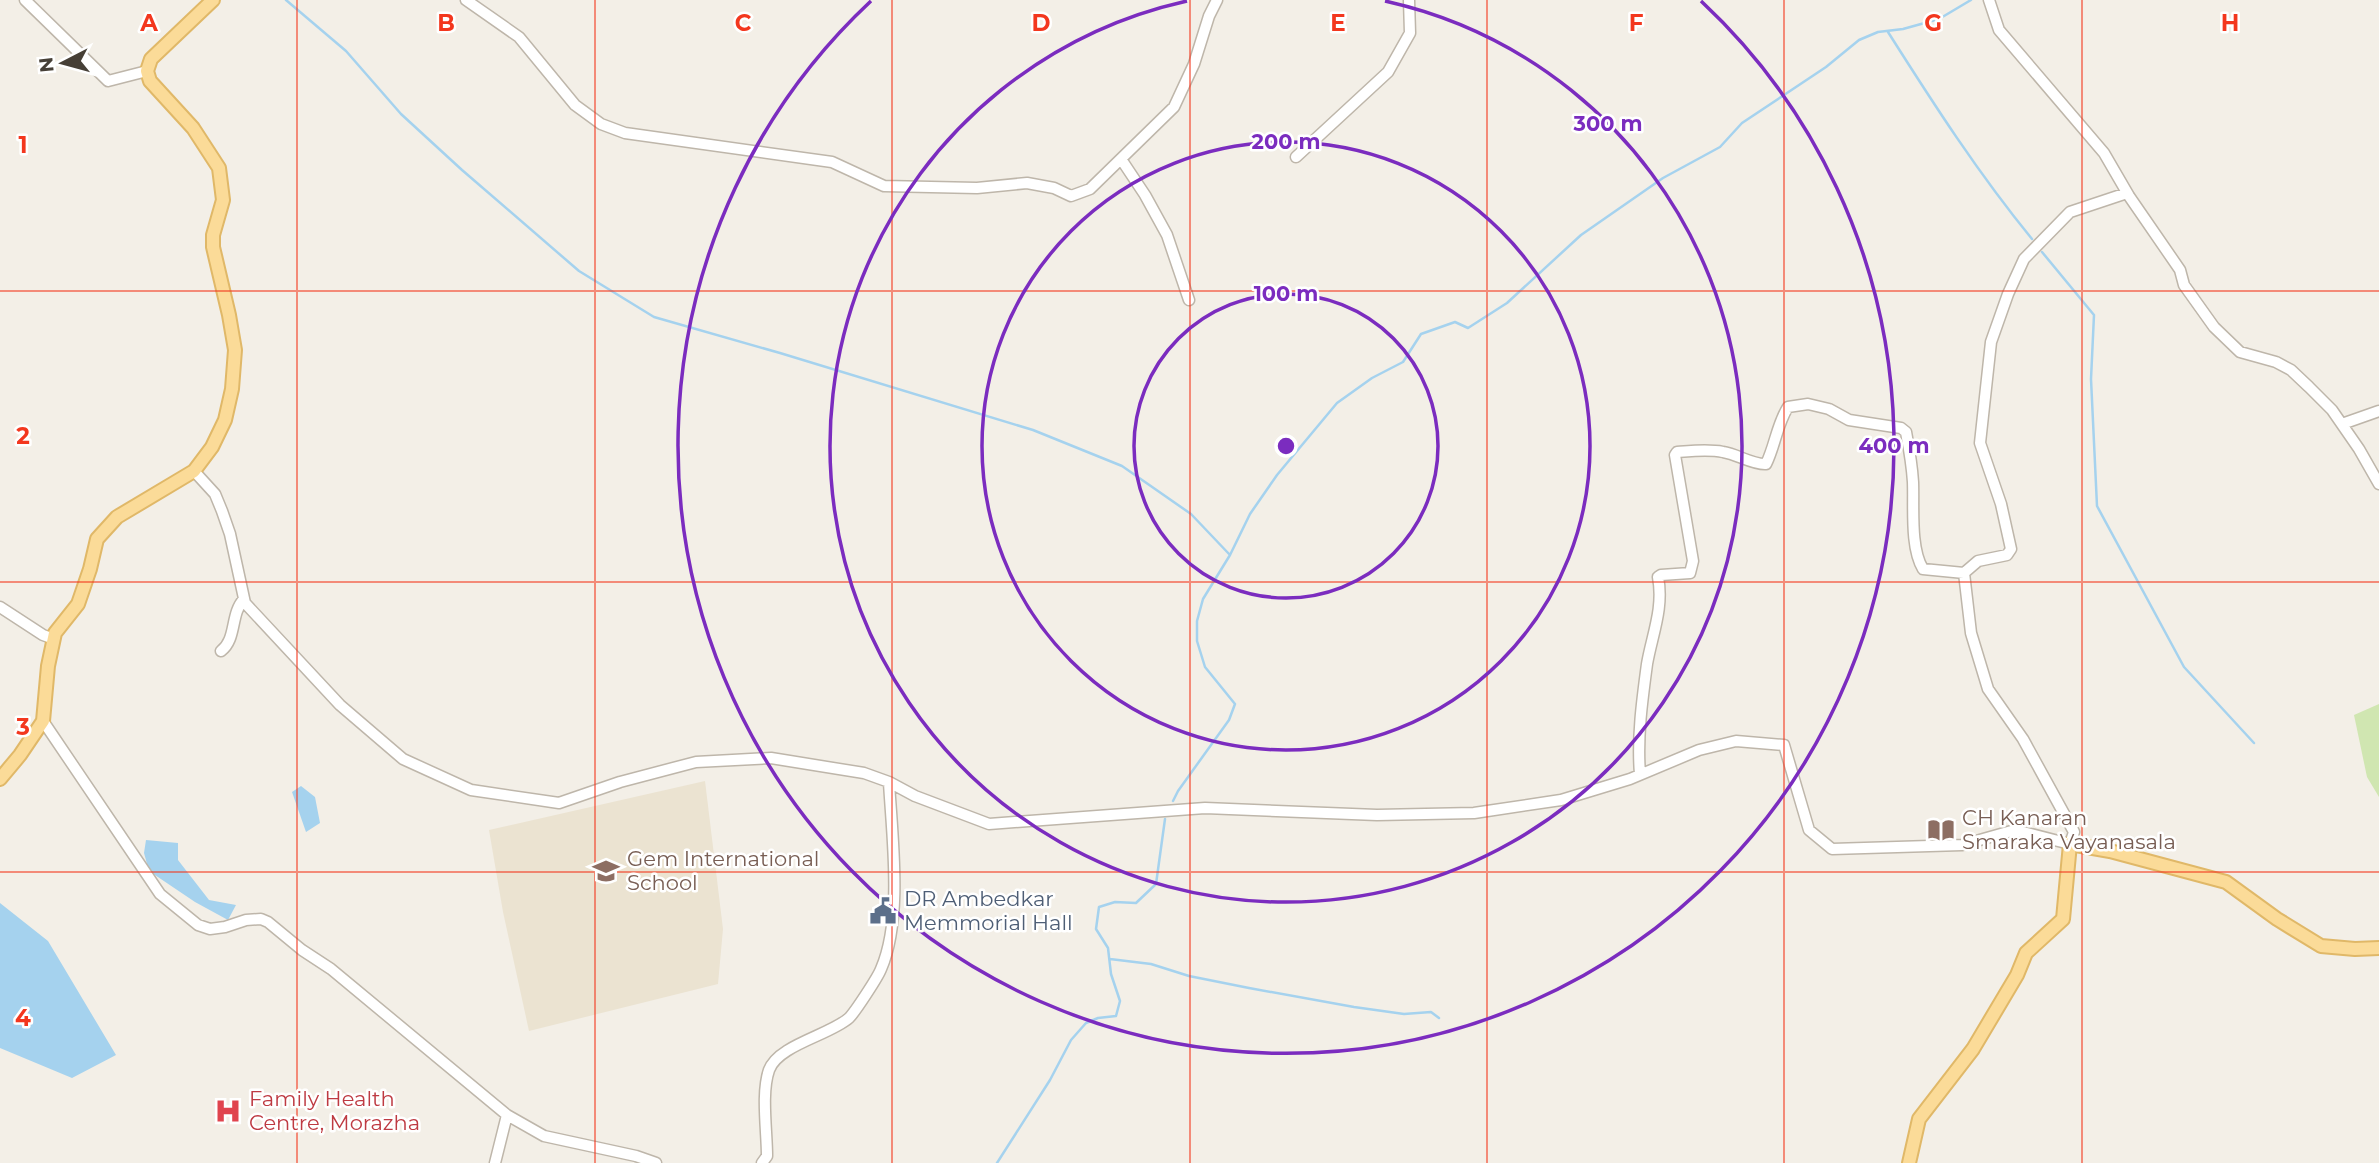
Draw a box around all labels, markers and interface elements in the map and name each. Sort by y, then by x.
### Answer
text: A [139,9,158,37]
text: B [437,9,455,37]
text: C [735,9,752,37]
text: D [1032,9,1051,37]
text: E [1330,9,1346,37]
text: F [1629,9,1644,37]
text: G [1924,9,1942,37]
text: H [2221,9,2239,37]
north arrow [28,28,98,98]
text: N [34,56,59,74]
text: 300 m [1573,111,1642,136]
text: 200 m [1252,129,1320,154]
text: 1 [18,131,28,159]
text: 100 m [1254,281,1318,306]
text: 2 [16,422,30,450]
text: 400 m [1859,433,1929,458]
centre of rings [1274,434,1298,458]
text: 3 [15,713,30,741]
place label: CH Kanaran Smaraka Vayanasala [1962,805,2176,854]
library icon: CH Kanaran Smaraka Vayanasala [1926,815,1956,845]
place label: Gem International School [627,846,819,895]
school or university icon: Gem International School [591,856,621,886]
place label: DR Ambedkar Memmorial Hall [904,886,1073,935]
public building icon: DR Ambedkar Memmorial Hall [868,896,898,926]
text: 4 [15,1004,31,1032]
place label: Family Health Centre, Morazha [249,1086,420,1135]
hospital icon: Family Health Centre, Morazha [213,1096,243,1126]

